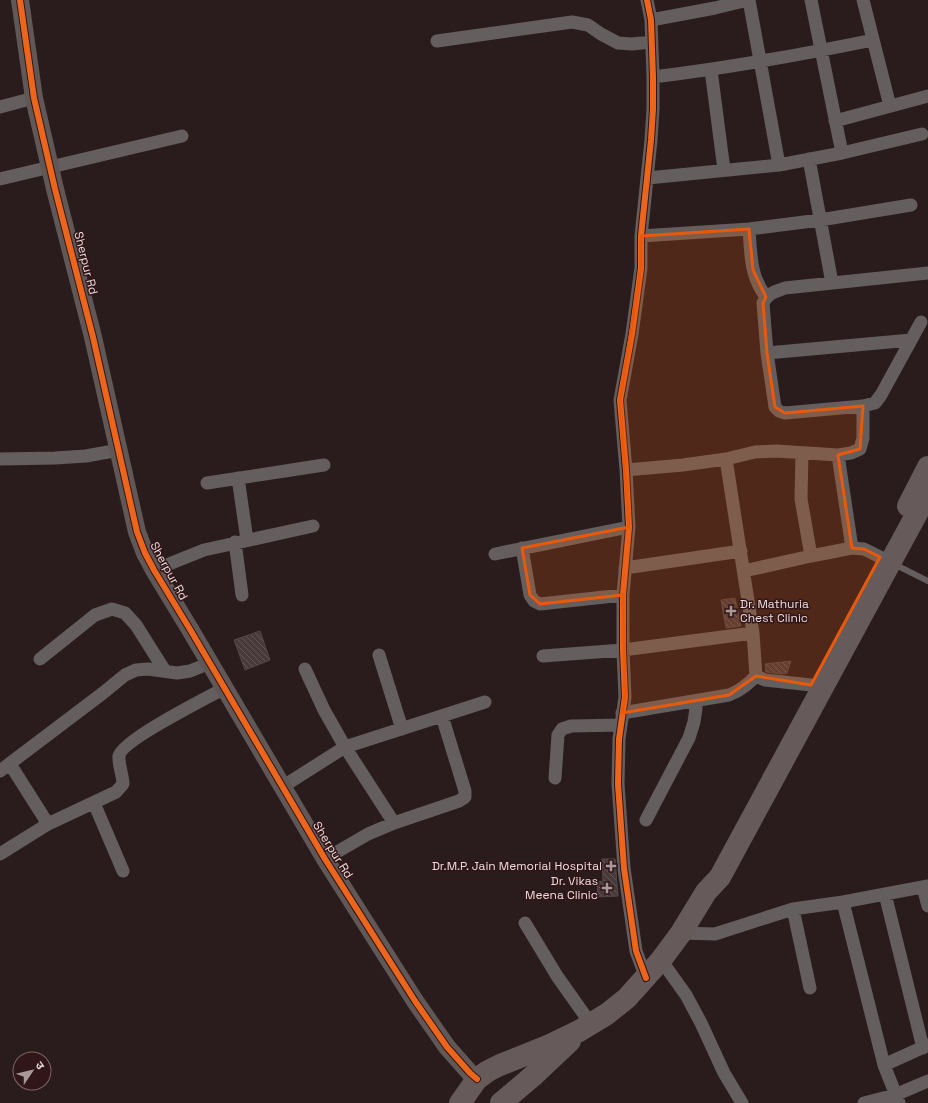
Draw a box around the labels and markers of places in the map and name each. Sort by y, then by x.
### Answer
place label: Dr. Mathuria Chest Clinic [740,596,809,626]
marker: Dr. Mathuria Chest Clinic [725,605,737,617]
place label: Dr.M.P. Jain Memorial Hospital [432,858,602,874]
marker: Dr.M.P. Jain Memorial Hospital [605,860,617,872]
place label: Dr. Vikas Meena Clinic [525,873,598,903]
marker: Dr. Vikas Meena Clinic [601,882,613,894]

